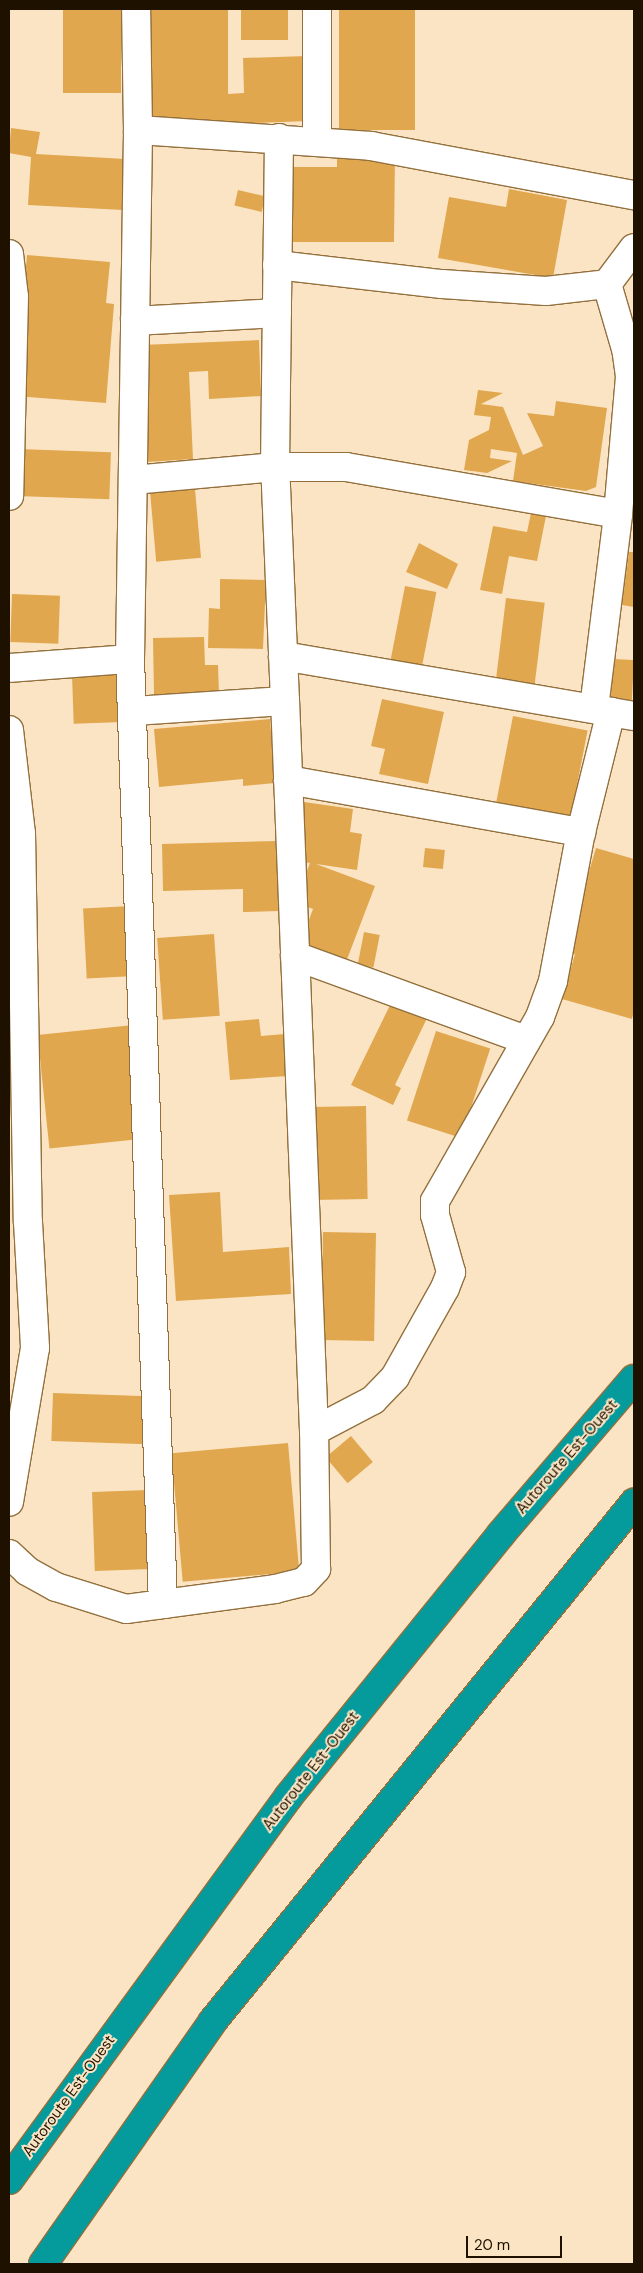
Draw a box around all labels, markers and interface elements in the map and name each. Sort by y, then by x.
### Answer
street label: Autoroute Est-Ouest [513,1396,621,1518]
street label: Autoroute Est-Ouest [259,1708,363,1834]
street label: Autoroute Est-Ouest [19,2032,119,2160]
scale bar [468,2226,564,2258]
text: 20 m [474,2235,510,2255]

